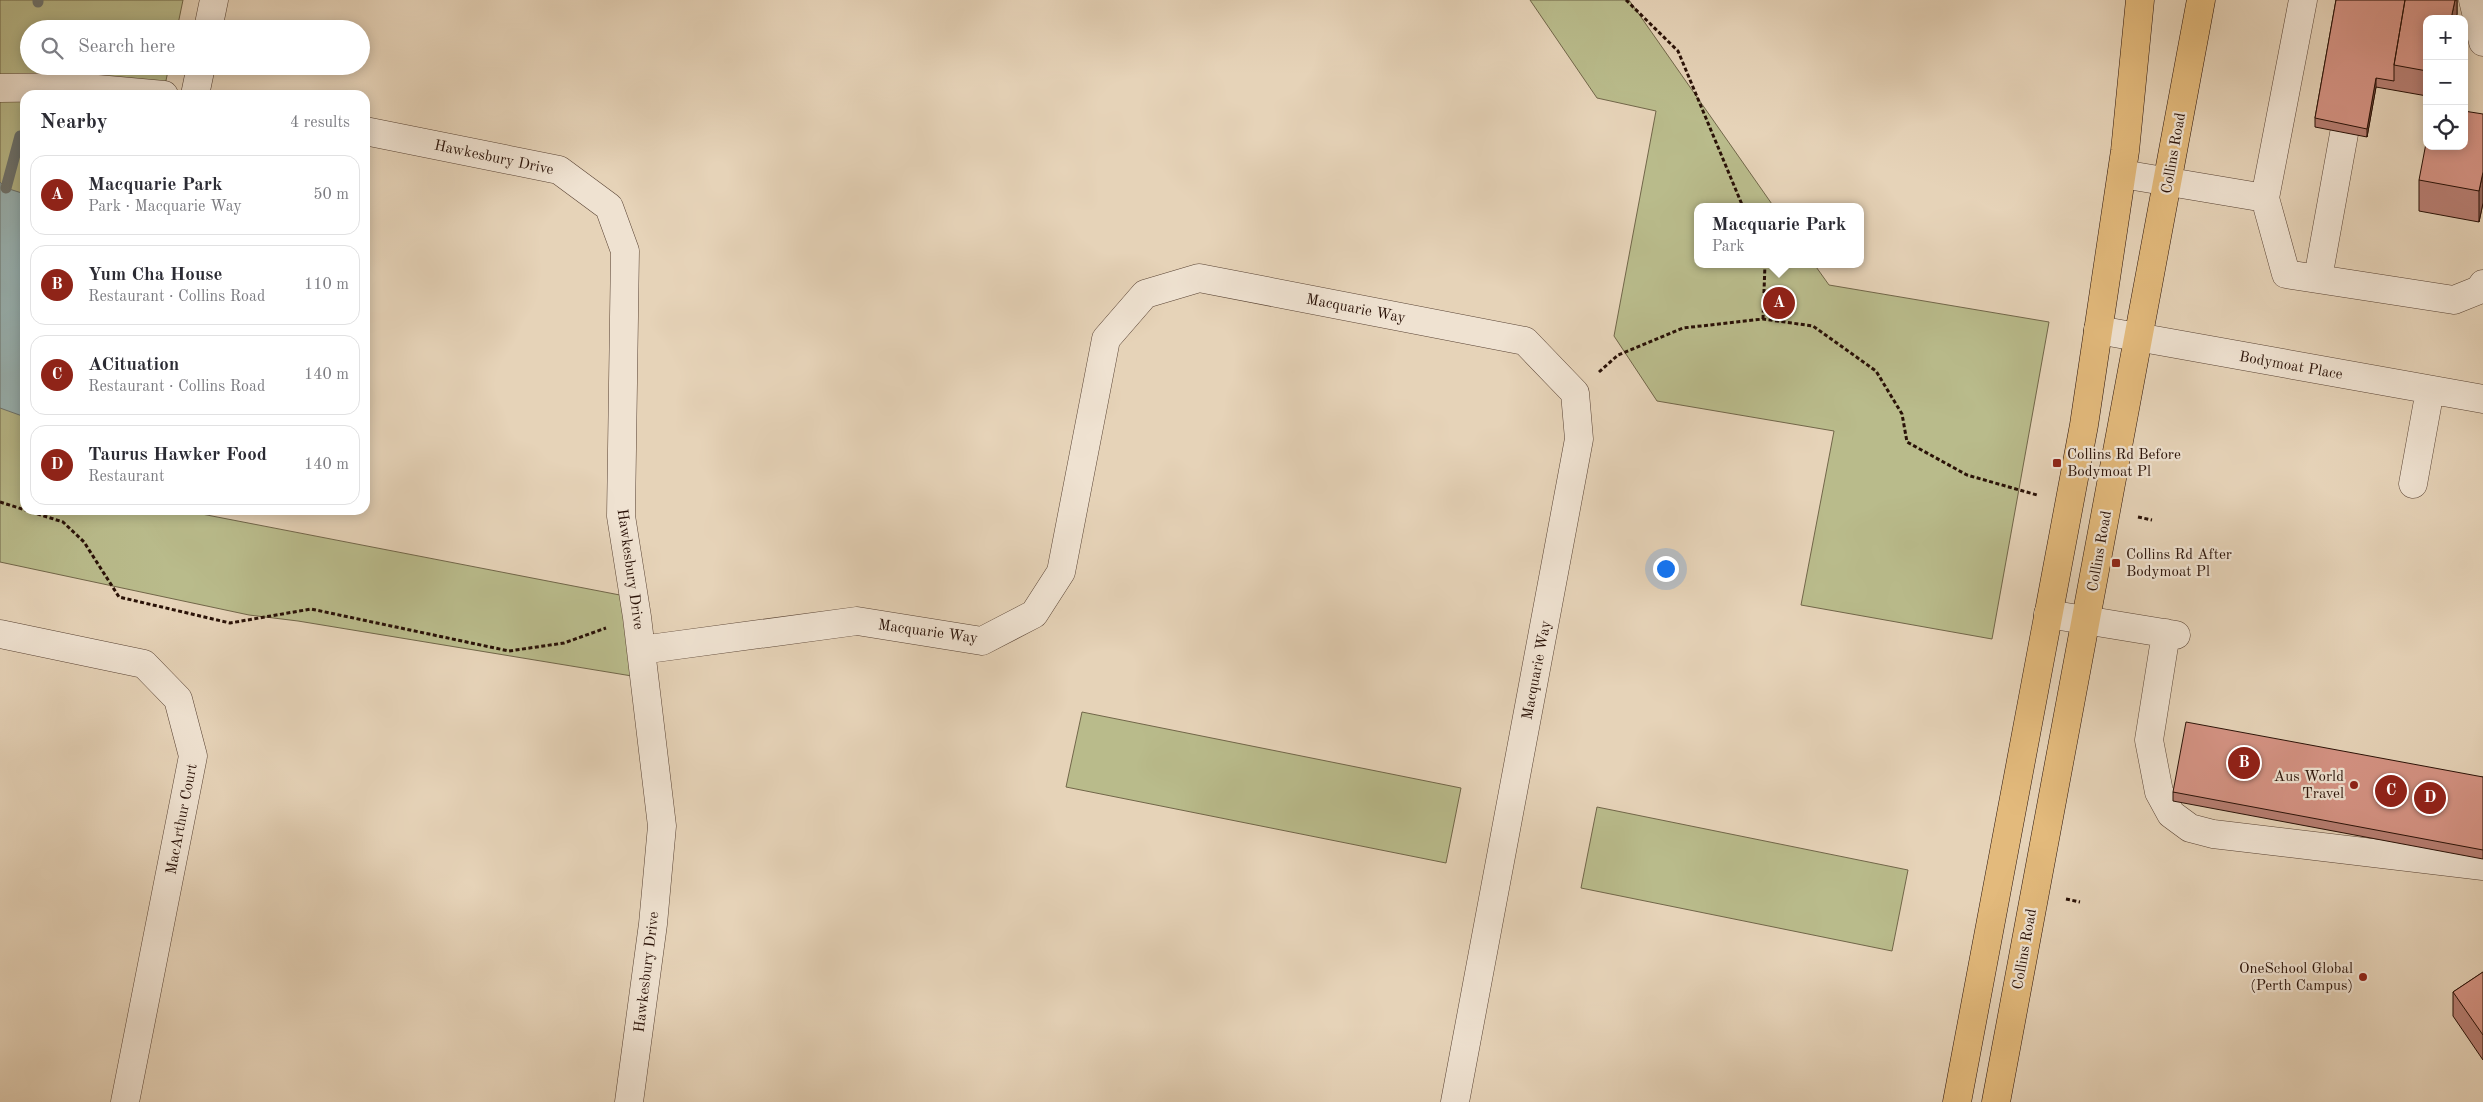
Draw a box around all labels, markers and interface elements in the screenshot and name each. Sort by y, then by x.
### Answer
map controls [2423,15,2468,150]
button: + [2423,15,2468,60]
search box [20,20,370,75]
icon: search [38,34,66,62]
text: Search here [78,38,175,57]
button: − [2423,60,2468,105]
button: locate [2423,105,2468,150]
street label: Collins Road [2160,111,2189,195]
text: Nearby [40,112,108,133]
text: 4 results [290,115,350,131]
street label: Hawkesbury Drive [433,138,555,178]
text: Macquarie Park [88,176,223,195]
text: A [51,187,63,203]
text: 50 m [313,187,349,203]
text: Park · Macquarie Way [88,199,242,215]
popup [1694,203,1864,268]
text: Macquarie Park [1712,216,1846,235]
text: Park [1712,239,1745,255]
text: Yum Cha House [88,266,222,285]
text: B [51,277,63,293]
text: 110 m [304,277,349,293]
pin: A [1763,284,1795,322]
text: Restaurant · Collins Road [88,289,265,305]
street label: Macquarie Way [1305,293,1407,326]
street label: Bodymoat Place [2238,350,2344,383]
text: ACituation [88,356,179,375]
text: C [52,367,62,383]
text: 140 m [304,367,349,383]
text: Restaurant · Collins Road [88,379,265,395]
text: Taurus Hawker Food [88,446,267,465]
place label: Collins Rd Before Bodymoat Pl [2067,448,2181,480]
text: D [51,457,63,473]
text: 140 m [304,457,349,473]
marker: Collins Rd Before Bodymoat Pl [2051,457,2063,469]
text: Restaurant [88,469,165,485]
street label: Hawkesbury Drive [614,508,645,631]
street label: Collins Road [2086,509,2115,593]
place label: Collins Rd After Bodymoat Pl [2126,548,2232,580]
your location [1653,556,1679,582]
marker: Collins Rd After Bodymoat Pl [2110,557,2122,569]
street label: Macquarie Way [877,618,979,647]
street label: Macquarie Way [1521,619,1554,721]
pin: B [2228,744,2260,782]
street label: MacArthur Court [164,762,201,876]
place label: Aus World Travel [2274,770,2344,802]
pin: C [2375,772,2407,810]
marker: Aus World Travel [2348,779,2360,791]
pin: D [2414,779,2446,817]
street label: Collins Road [2011,907,2040,991]
street label: Hawkesbury Drive [633,911,662,1034]
place label: OneSchool Global (Perth Campus) [2239,962,2353,994]
marker: OneSchool Global (Perth Campus) [2357,971,2369,983]

